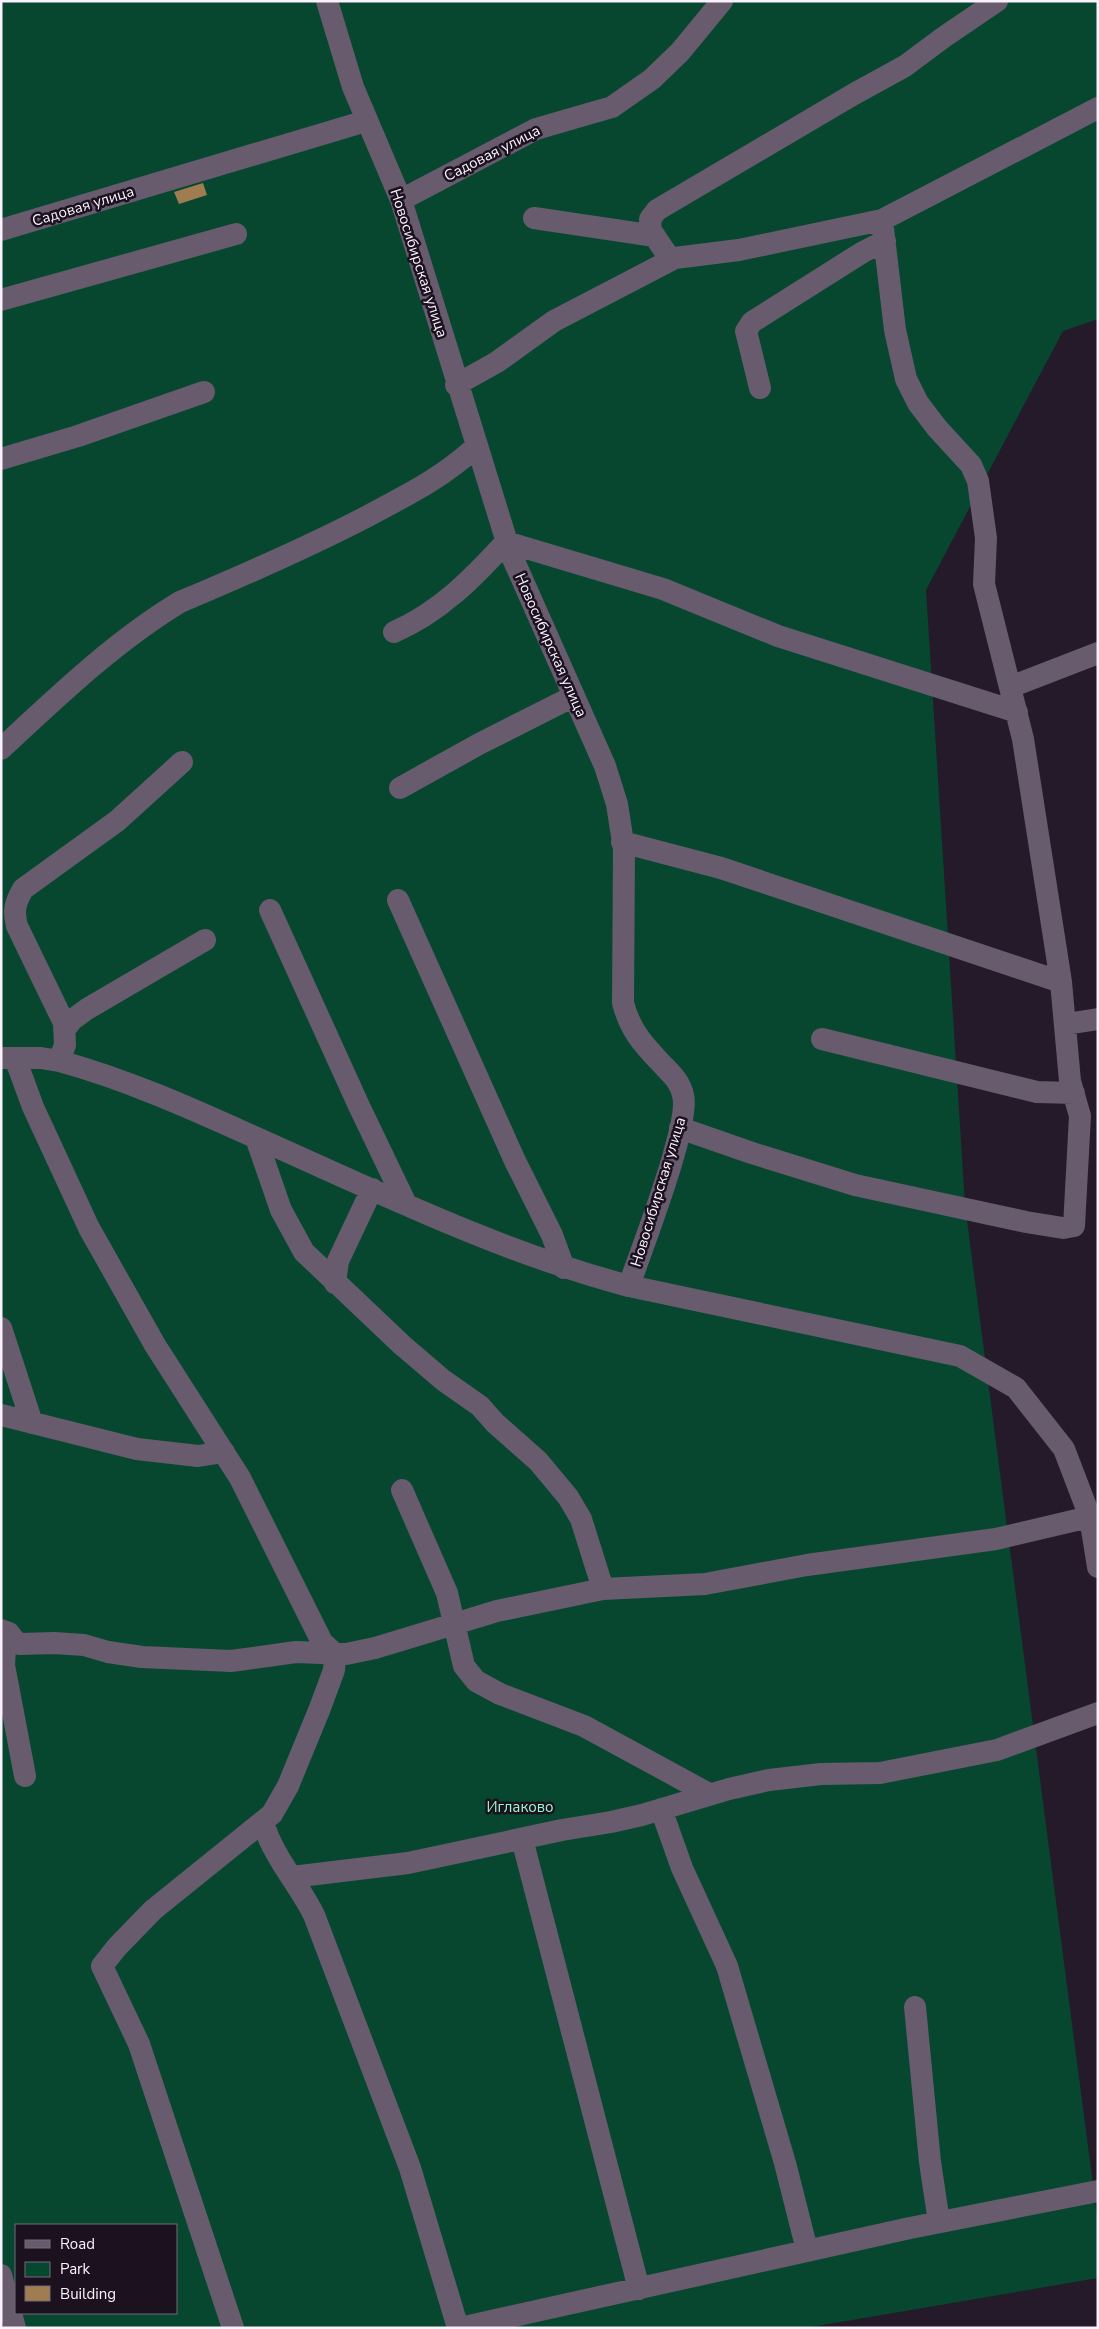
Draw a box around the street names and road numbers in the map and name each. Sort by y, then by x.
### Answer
street label: Садовая улица [440,120,544,186]
street label: Садовая улица [30,181,136,231]
street label: Новосибирская улица [385,186,453,340]
street label: Новосибирская улица [510,570,592,720]
street label: Новосибирская улица [626,1115,690,1269]

